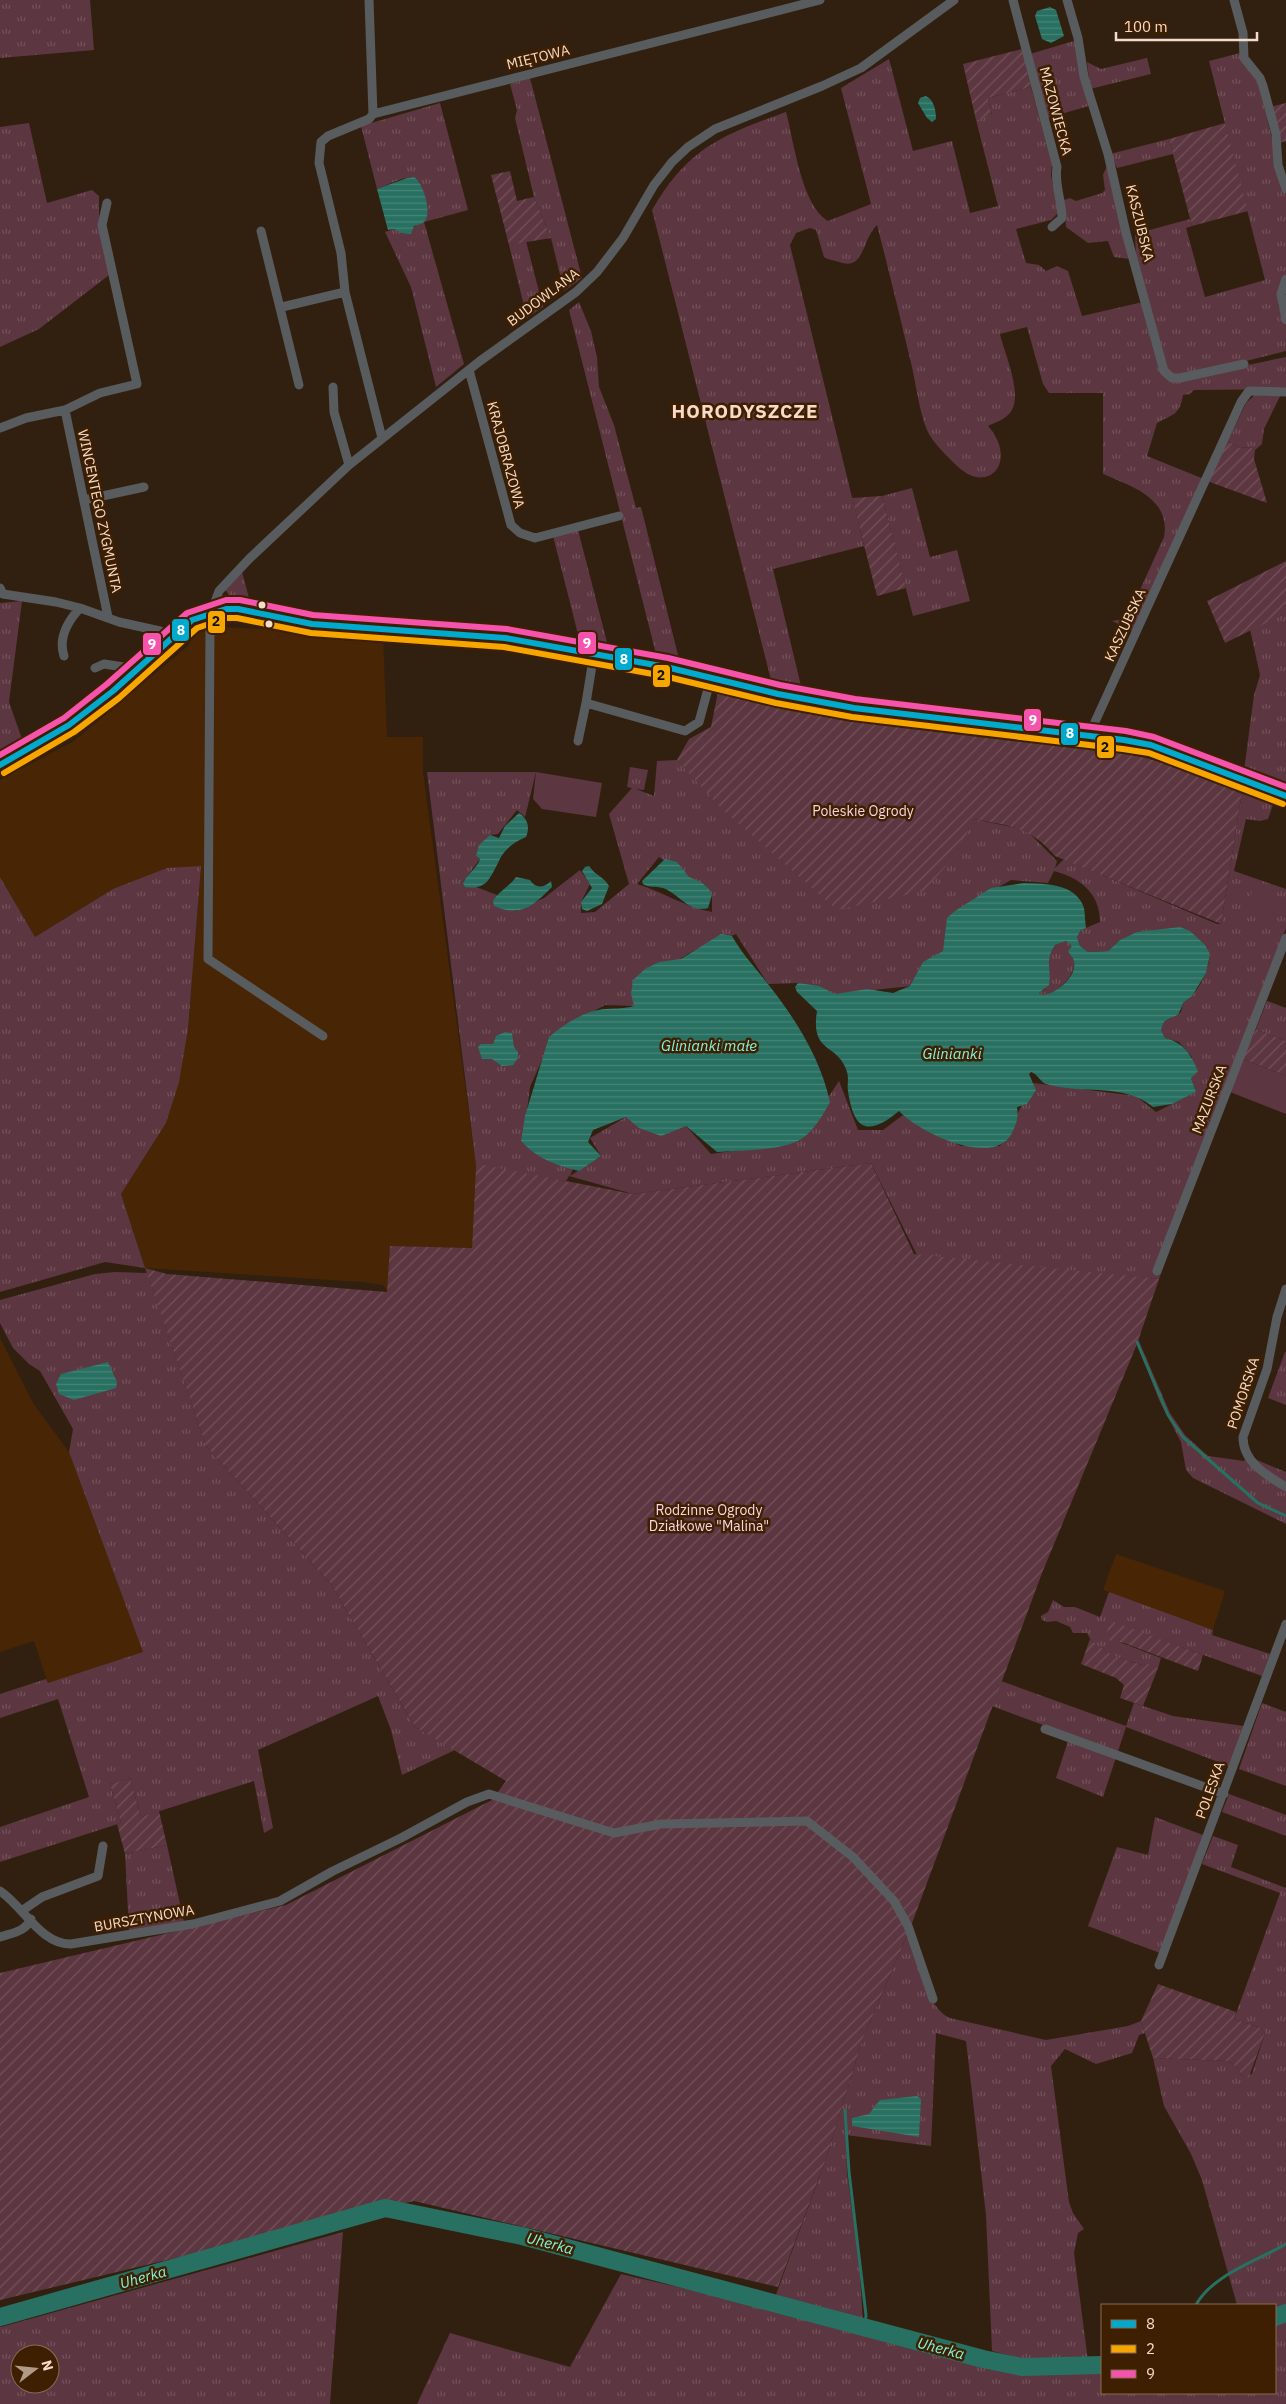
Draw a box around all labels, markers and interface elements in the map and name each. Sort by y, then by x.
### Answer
scale bar [1116,10,1257,42]
text: 100 m [1124,17,1168,36]
street label: MIĘTOWA [505,41,571,73]
street label: MAZOWIECKA [1036,65,1076,157]
street label: KASZUBSKA [1122,183,1158,263]
street label: BUDOWLANA [503,264,583,330]
street label: KRAJOBRAZOWA [483,399,529,511]
district label: HORODYSZCZE [672,399,818,423]
street label: WINCENTEGO ZYGMUNTA [74,428,126,594]
street label: KASZUBSKA [1100,586,1150,664]
unlabelled marker [257,600,267,610]
line badge: 2 [207,610,226,634]
text: 2 [212,612,220,630]
line badge: 8 [171,618,190,642]
unlabelled marker [264,619,274,629]
text: 8 [177,621,185,639]
line badge: 9 [577,631,597,655]
line badge: 9 [142,632,162,656]
text: 9 [583,634,591,652]
text: 9 [148,635,156,653]
line badge: 8 [614,647,633,671]
text: 8 [620,650,628,668]
line badge: 2 [652,664,671,688]
text: 2 [657,666,665,684]
line badge: 9 [1023,708,1042,732]
text: 9 [1029,711,1037,729]
line badge: 8 [1060,722,1079,746]
text: 8 [1066,724,1074,742]
line badge: 2 [1096,735,1115,759]
text: 2 [1101,738,1109,756]
park label: Poleskie Ogrody [812,802,914,820]
water label: Glinianki małe [661,1036,757,1055]
water label: Glinianki [922,1044,982,1063]
street label: MAZURSKA [1188,1062,1230,1136]
street label: POMORSKA [1223,1355,1263,1431]
park label: Rodzinne Ogrody Działkowe "Malina" [649,1501,769,1535]
street label: POLESKA [1191,1759,1229,1821]
street label: BURSZTYNOWA [92,1900,196,1936]
water label: Uherka [525,2228,576,2258]
water label: Uherka [117,2261,169,2293]
legend [1101,2304,1276,2394]
text: 8 [1146,2314,1155,2333]
water label: Uherka [916,2333,967,2363]
text: 2 [1146,2339,1155,2358]
north arrow [10,2344,60,2394]
text: N [37,2358,58,2373]
text: 9 [1146,2364,1155,2383]

